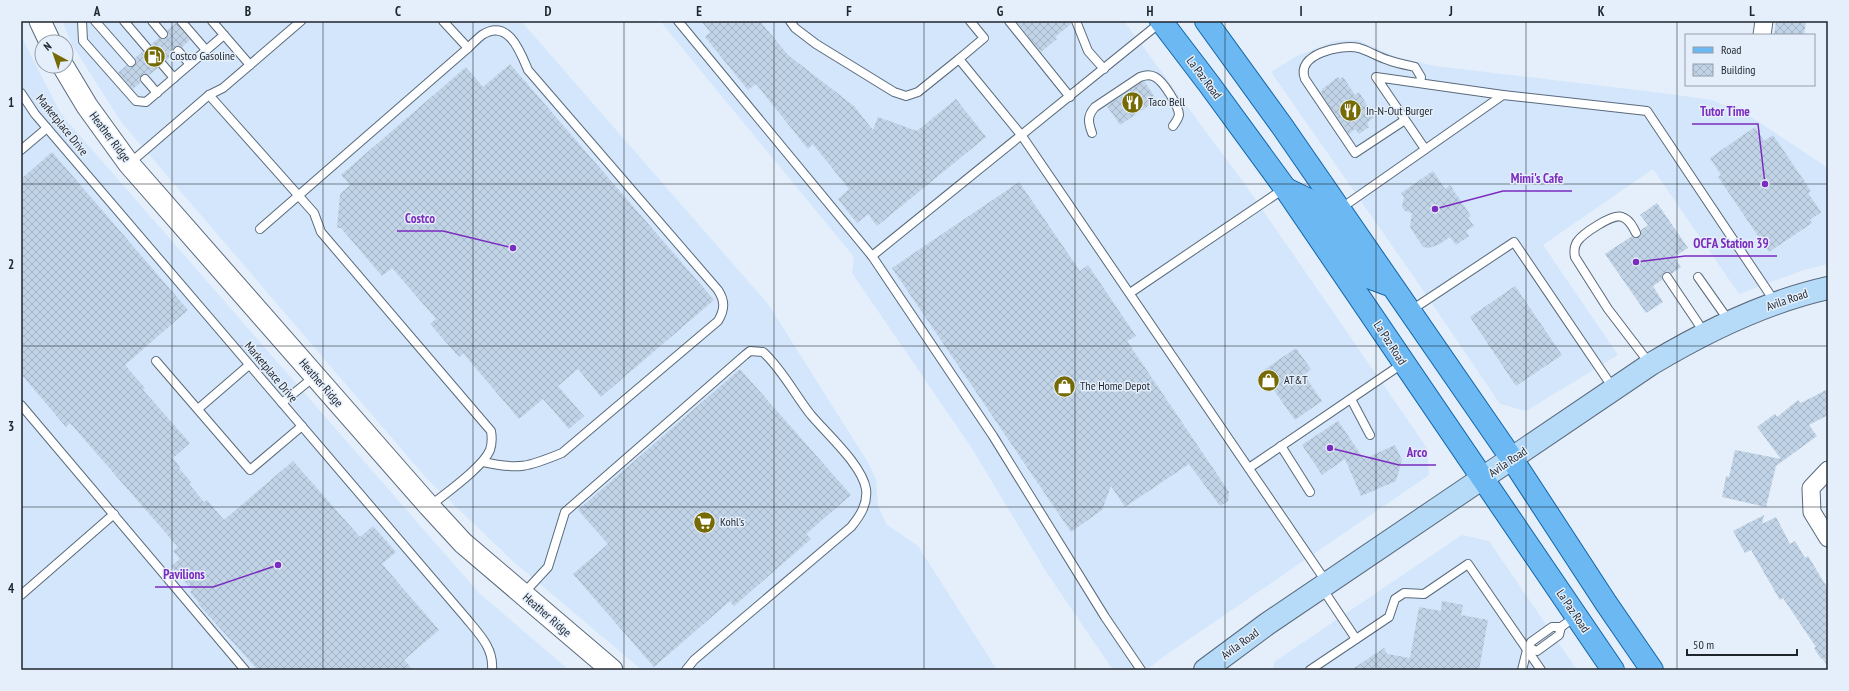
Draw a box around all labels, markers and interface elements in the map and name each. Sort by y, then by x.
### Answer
text: A [93,3,101,20]
text: B [245,3,251,20]
text: C [395,3,401,20]
text: D [545,3,552,20]
text: E [696,3,702,20]
text: F [846,3,852,20]
text: G [997,3,1004,20]
text: H [1147,3,1154,20]
text: I [1299,3,1303,20]
text: J [1448,3,1453,20]
text: K [1598,3,1605,20]
text: L [1749,3,1755,20]
north arrow [34,34,74,74]
legend [1685,34,1815,86]
text: N [41,39,54,54]
text: Road [1721,42,1741,57]
fuel station icon: Costco Gasoline [141,43,167,69]
place label: Costco Gasoline [170,48,235,63]
street label: La Paz Road [1184,54,1225,102]
text: Building [1721,62,1756,77]
restaurant icon: Taco Bell [1119,89,1145,115]
street label: Marketplace Drive [33,91,92,158]
text: 1 [8,94,14,111]
place label: Taco Bell [1148,94,1185,109]
restaurant icon: In-N-Out Burger [1337,98,1363,124]
callout: Tutor Time [1692,99,1758,124]
place label: In-N-Out Burger [1366,103,1433,118]
text: Tutor Time [1700,103,1750,120]
street label: Heather Ridge [87,109,134,165]
callout: Mimi's Cafe [1503,166,1572,191]
text: Mimi's Cafe [1511,170,1564,187]
callout: Costco [397,206,443,231]
text: Costco [405,210,435,227]
callout: OCFA Station 39 [1685,231,1777,256]
text: OCFA Station 39 [1693,235,1769,252]
text: 2 [8,256,14,273]
street label: Avila Road [1764,285,1810,314]
street label: La Paz Road [1371,318,1410,367]
street label: Marketplace Drive [242,338,301,405]
street label: Heather Ridge [296,355,347,410]
shop icon: AT&T [1256,367,1282,393]
place label: AT&T [1284,372,1308,387]
shop icon: The Home Depot [1052,373,1078,399]
place label: The Home Depot [1080,378,1151,393]
text: 3 [8,418,14,435]
callout: Arco [1399,440,1436,465]
street label: Avila Road [1486,443,1530,480]
text: Arco [1406,444,1427,461]
supermarket icon: Kohl's [692,509,718,535]
place label: Kohl's [720,514,744,529]
callout: Pavilions [155,562,213,587]
text: Pavilions [163,566,205,583]
text: 4 [8,580,15,597]
street label: La Paz Road [1553,586,1593,635]
street label: Heather Ridge [520,590,575,640]
street label: Avila Road [1218,625,1262,662]
scale bar [1687,631,1797,657]
text: 50 m [1693,637,1714,652]

